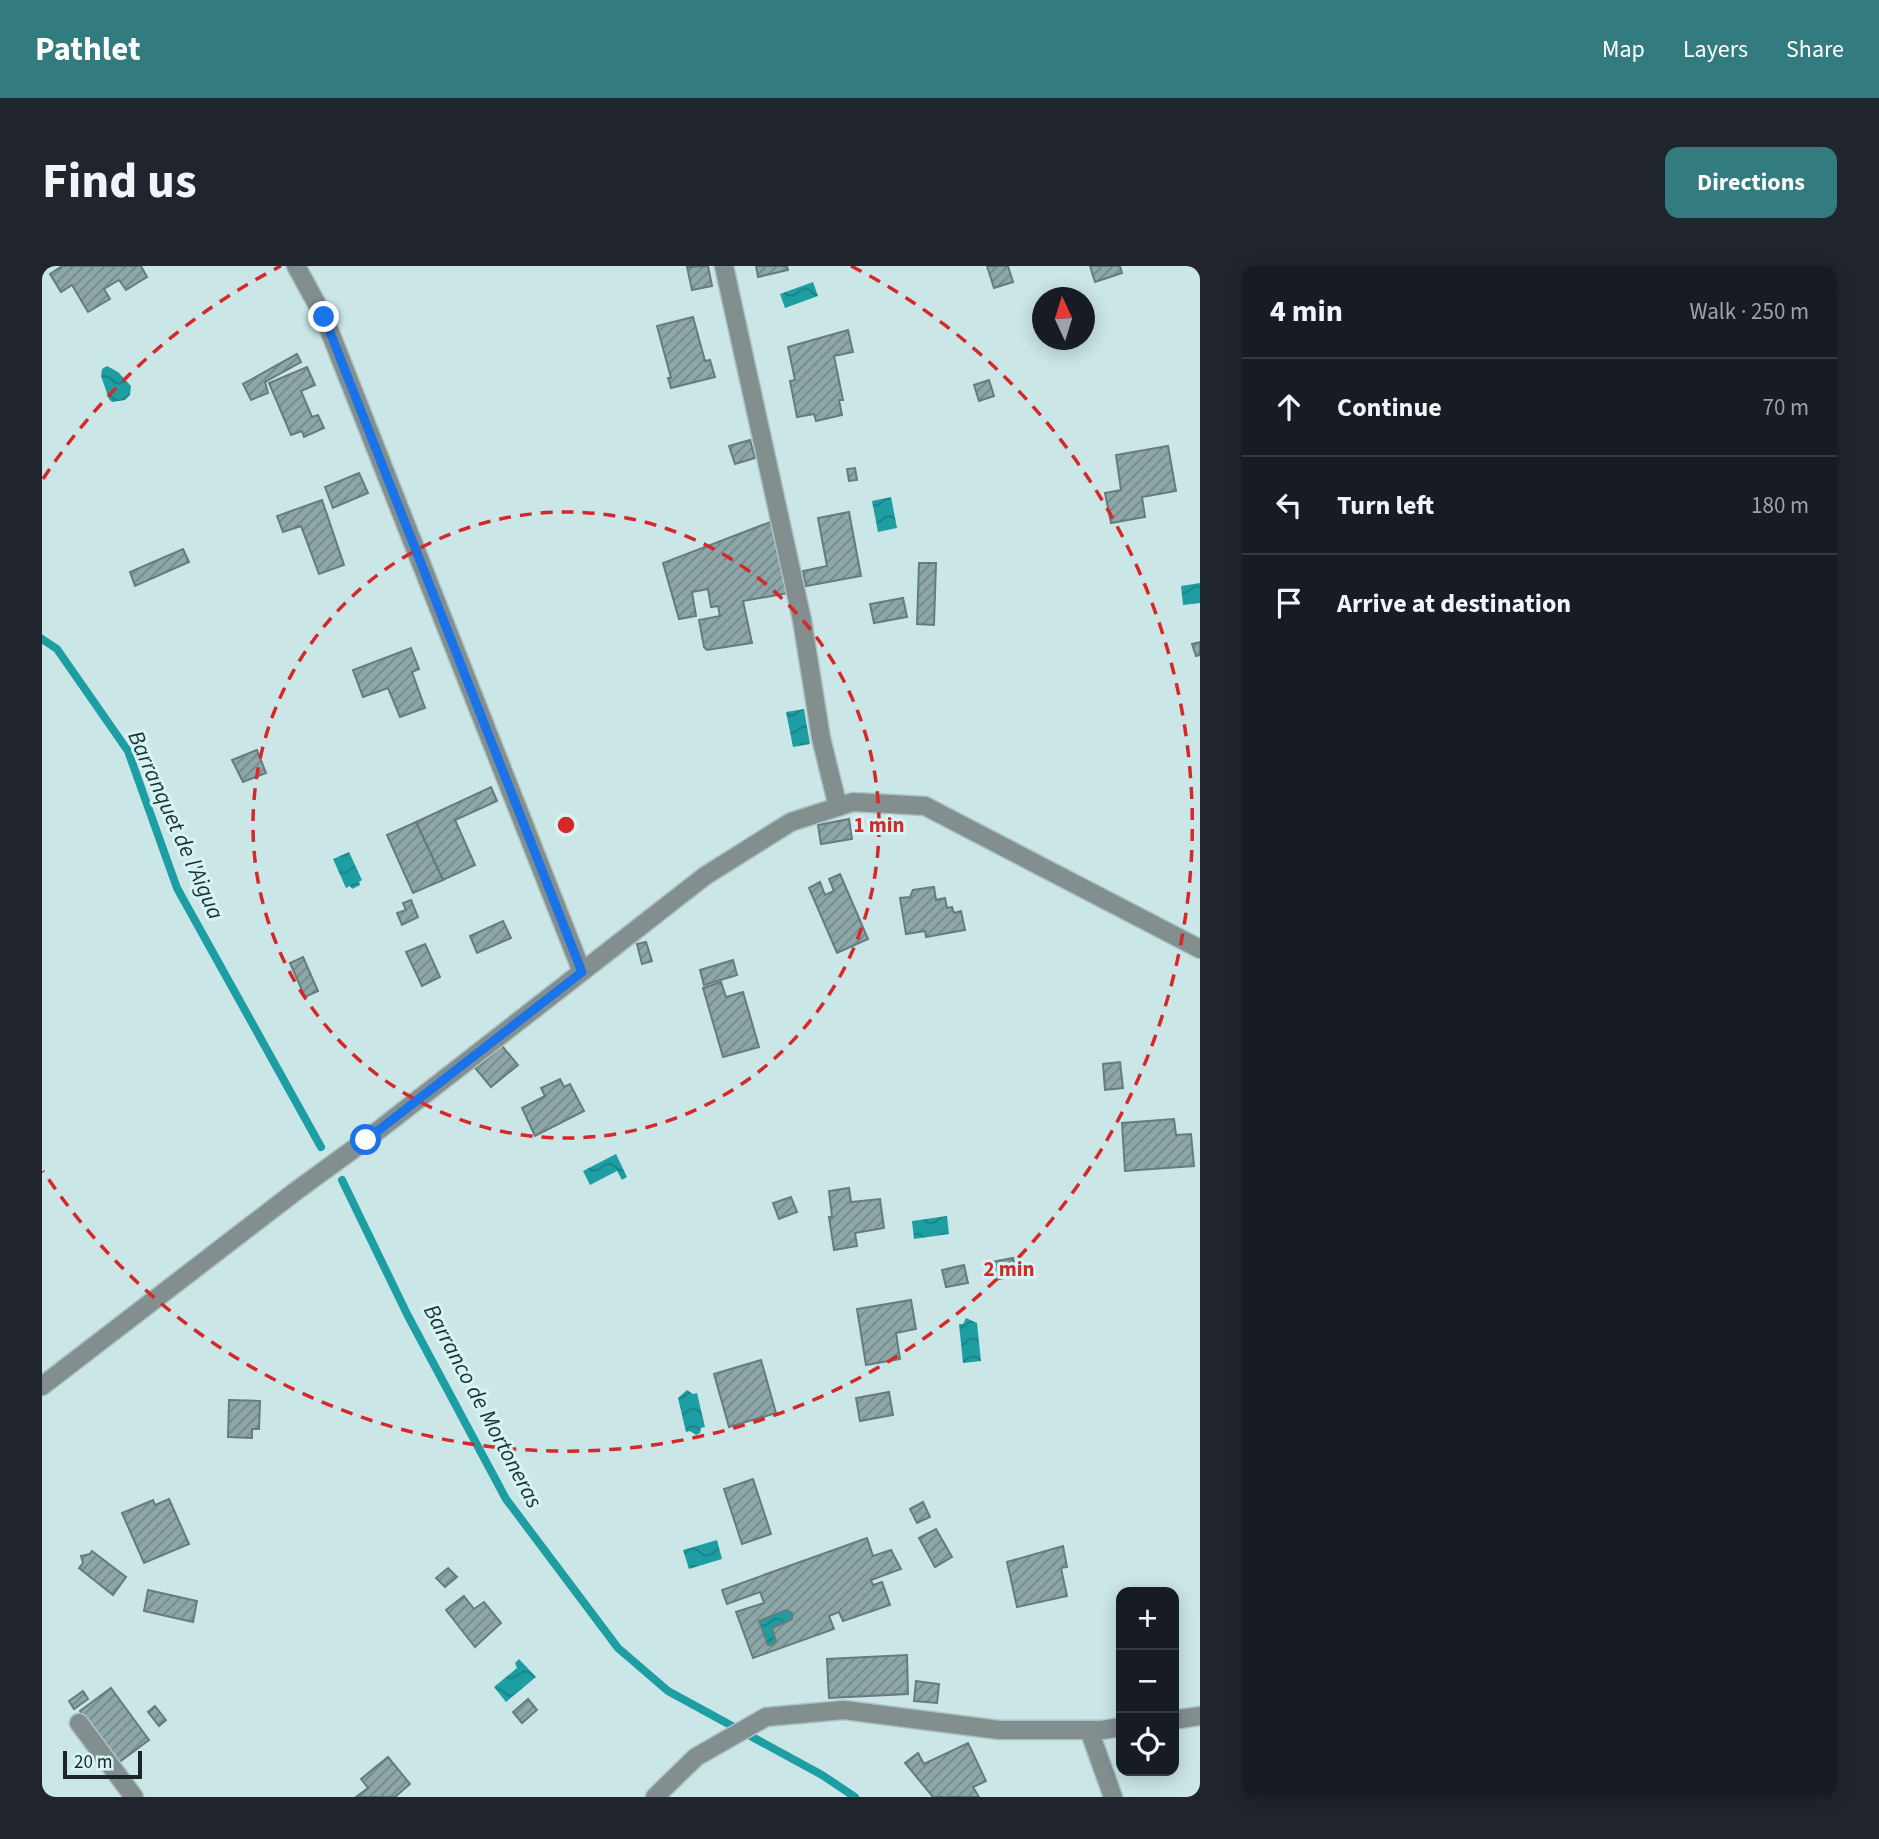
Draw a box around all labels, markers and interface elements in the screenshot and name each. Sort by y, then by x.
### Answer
text: Pathlet [35,26,141,73]
text: Map [1602,32,1645,67]
text: Layers [1683,32,1748,67]
text: Share [1786,32,1844,67]
text: Find us [42,147,197,217]
button: Directions [1665,147,1837,218]
north arrow [1032,287,1095,350]
text: 4 min [1270,290,1343,333]
text: Walk · 250 m [1690,295,1809,328]
route end [308,301,339,332]
icon: ahead [1270,388,1308,426]
text: Continue [1337,389,1442,426]
text: 70 m [1762,391,1809,424]
icon: left [1270,486,1308,524]
text: Turn left [1337,487,1434,524]
text: 180 m [1751,489,1809,522]
icon: arrive [1270,584,1308,622]
text: Arrive at destination [1337,585,1571,622]
water label: Barranquet de l'Aigua [120,725,232,925]
text: 1 min [853,810,905,840]
centre of rings [554,813,578,837]
route start [350,1124,381,1155]
text: 2 min [983,1254,1035,1284]
water label: Barranco de Mortoneras [415,1298,551,1514]
map controls [1116,1587,1179,1776]
button: + [1116,1587,1179,1650]
button: − [1116,1650,1179,1713]
button: locate [1116,1713,1179,1776]
scale bar [63,1748,142,1780]
text: 20 m [74,1749,112,1776]

